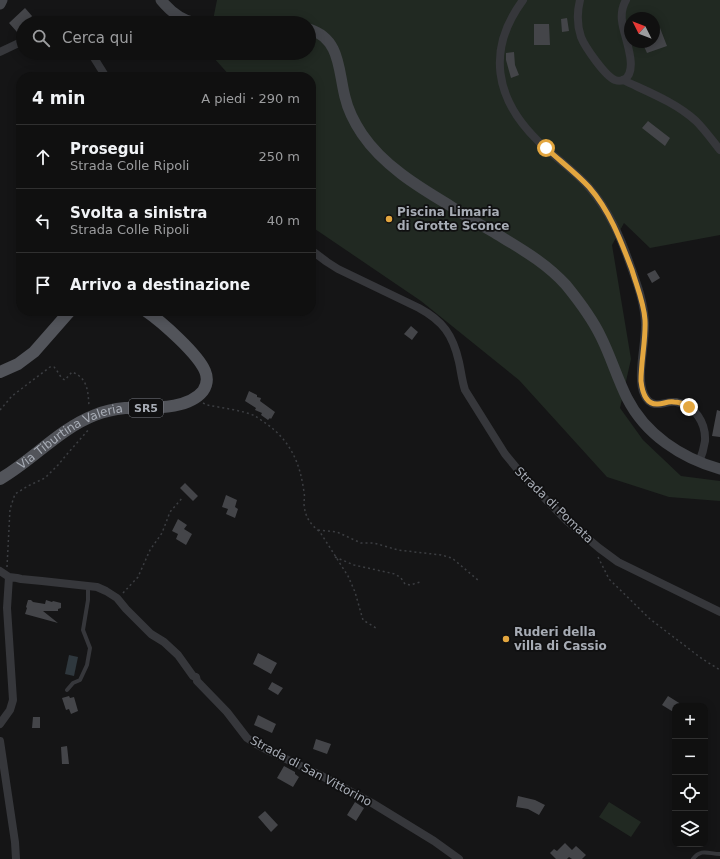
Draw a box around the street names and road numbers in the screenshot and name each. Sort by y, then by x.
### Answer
road number: SR5 [129,399,163,417]
street label: Via Tiburtina Valeria [15,401,124,472]
street label: Strada di Pomata [512,464,596,546]
street label: Strada di San Vittorino [248,733,374,809]

